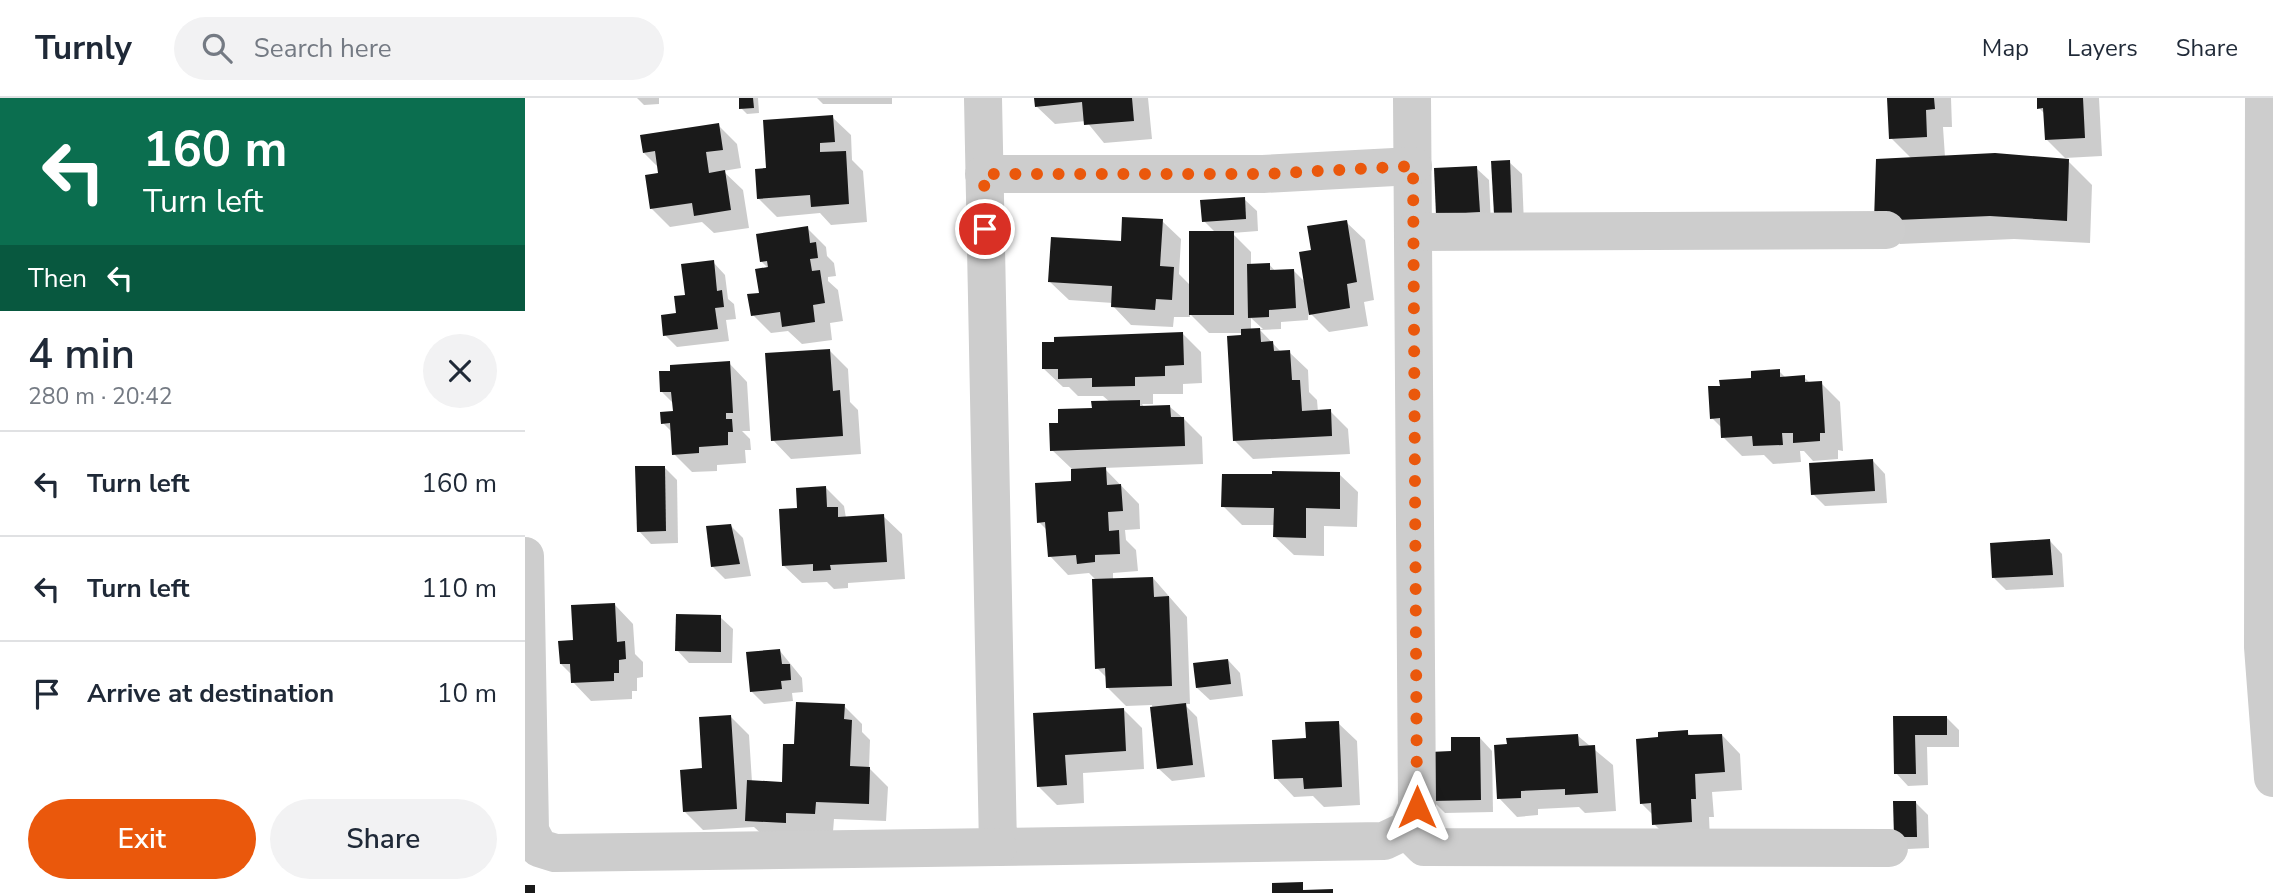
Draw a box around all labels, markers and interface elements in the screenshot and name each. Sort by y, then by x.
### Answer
search box [174,17,664,80]
text: Turnly [35,26,132,71]
icon: search [198,29,236,67]
text: Search here [254,31,392,66]
text: Map [1982,32,2029,64]
text: Layers [2067,32,2138,64]
text: Share [2176,32,2238,64]
text: 160 m [143,116,287,183]
icon: left [28,126,119,217]
text: Turn left [143,180,263,223]
pin [955,199,1015,259]
icon: arrive [966,210,1004,248]
icon: left [101,259,139,297]
text: Then [28,261,87,296]
text: 4 min [28,326,135,383]
button: close [423,334,497,408]
text: 280 m · 20:42 [28,381,173,412]
icon: left [28,465,66,503]
text: Turn left [87,466,190,501]
text: 160 m [421,466,497,501]
icon: left [28,570,66,608]
text: Turn left [87,571,190,606]
text: 110 m [421,571,497,606]
icon: arrive [28,675,66,713]
text: Arrive at destination [87,676,334,711]
text: 10 m [437,676,497,711]
position arrow [1380,770,1454,844]
button: Exit [28,799,256,879]
button: Share [270,799,497,879]

